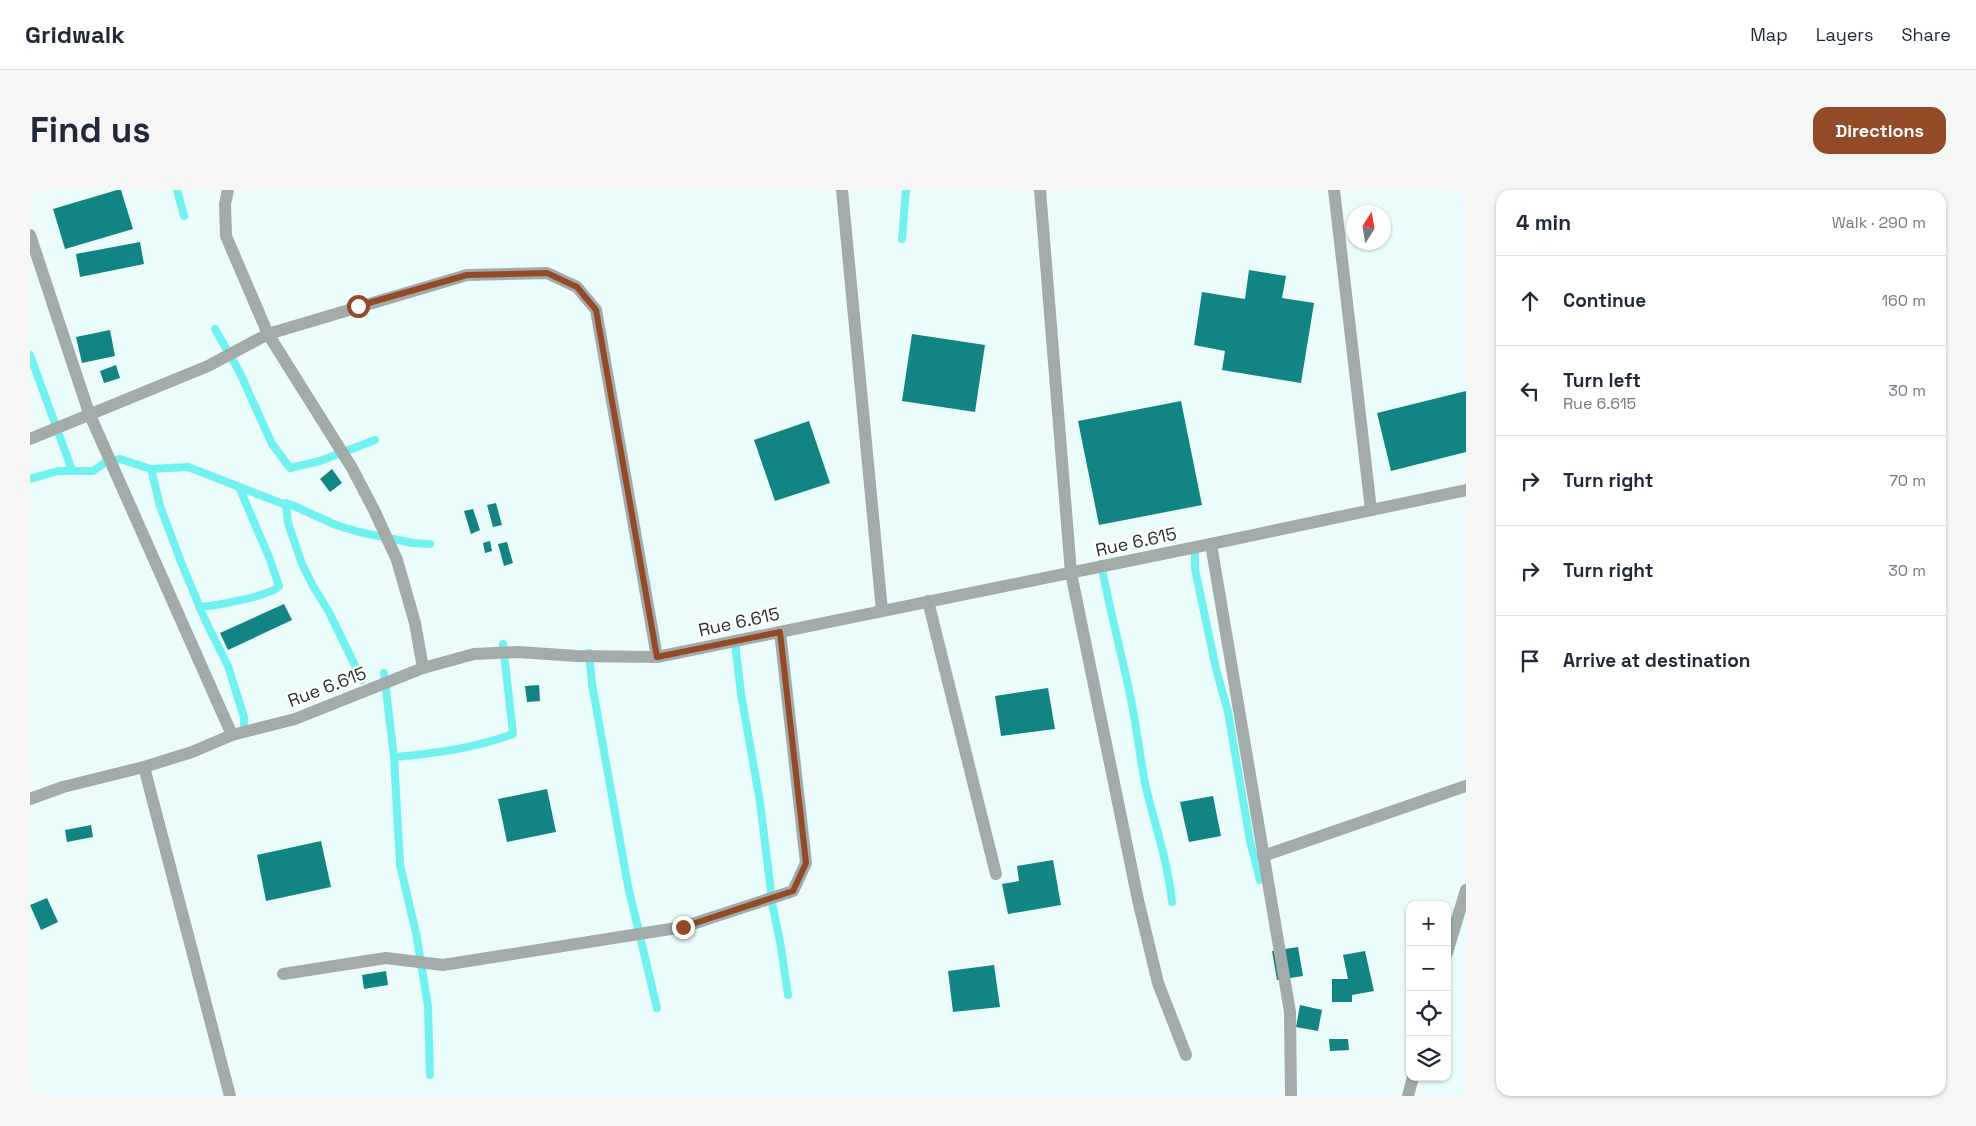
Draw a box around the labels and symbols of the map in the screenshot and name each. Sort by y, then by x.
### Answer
north arrow [1346,205,1391,250]
route start [347,295,370,318]
street label: Rue 6.615 [1093,522,1179,561]
street label: Rue 6.615 [696,602,782,641]
street label: Rue 6.615 [284,661,369,712]
route end [672,916,695,939]

